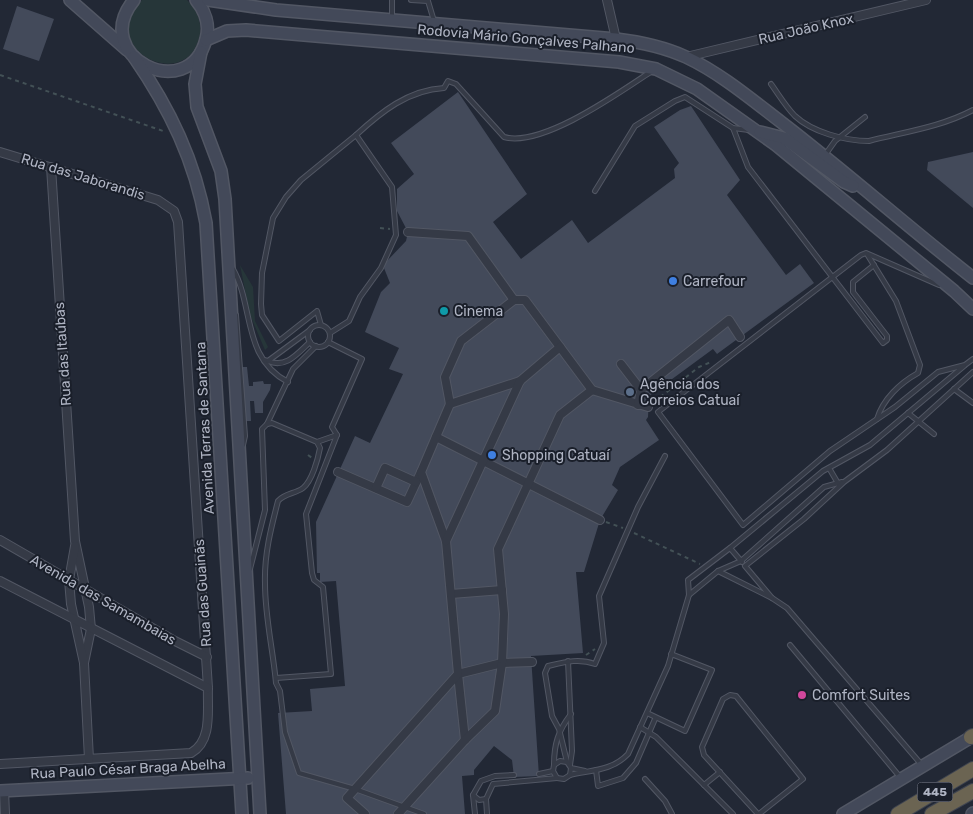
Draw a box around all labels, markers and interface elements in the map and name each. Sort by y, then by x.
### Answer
street label: Rua João Knox [757,10,856,48]
street label: Rodovia Mário Gonçalves Palhano [417,21,635,57]
street label: Rua das Jaborandis [19,150,147,204]
place label: Carrefour [683,273,746,290]
marker: Carrefour [667,275,679,287]
street label: Rua das Itaúbas [51,302,75,406]
place label: Cinema [454,303,503,320]
marker: Cinema [438,305,450,317]
street label: Avenida Terras de Santana [192,341,218,515]
place label: Agência dos Correios Catuaí [640,376,740,409]
marker: Agência dos Correios Catuaí [624,386,636,398]
place label: Shopping Catuaí [502,447,610,464]
marker: Shopping Catuaí [486,449,498,461]
street label: Rua das Guainãs [191,539,215,647]
street label: Avenida das Samambaias [27,551,179,649]
place label: Comfort Suites [812,687,910,704]
marker: Comfort Suites [796,689,808,701]
street label: Rua Paulo César Braga Abelha [30,755,226,783]
road number: 445 [918,782,952,802]

